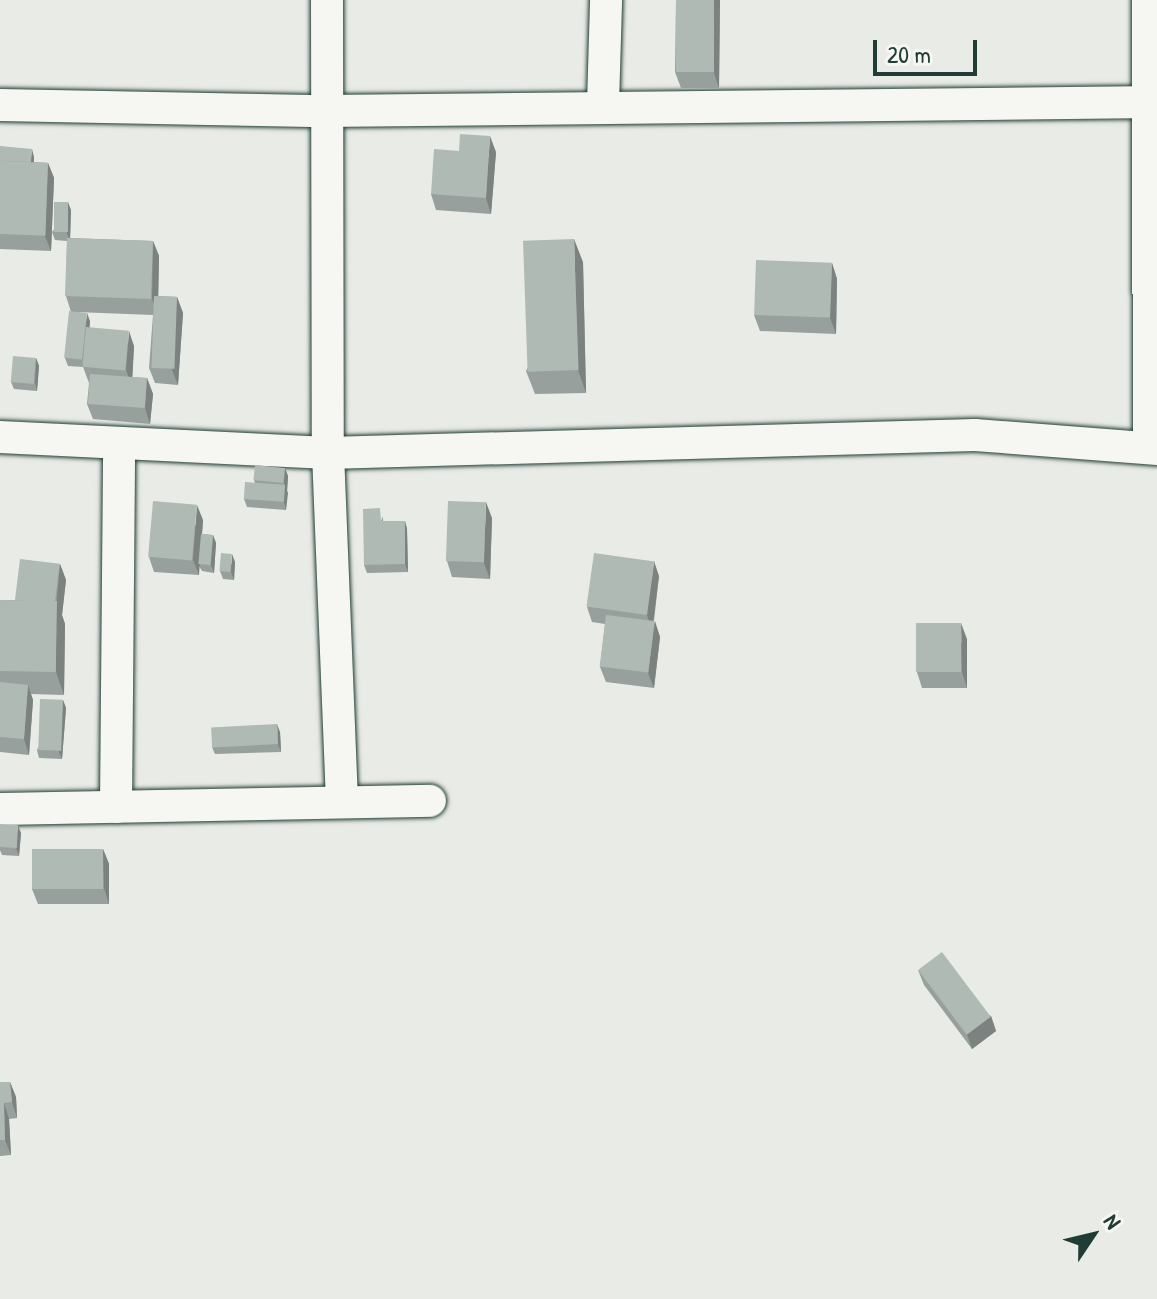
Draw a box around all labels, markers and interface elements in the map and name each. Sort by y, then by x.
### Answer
scale bar [877,24,981,74]
text: 20 m [887,38,931,70]
north arrow [1053,1195,1133,1275]
text: N [1097,1208,1128,1235]

